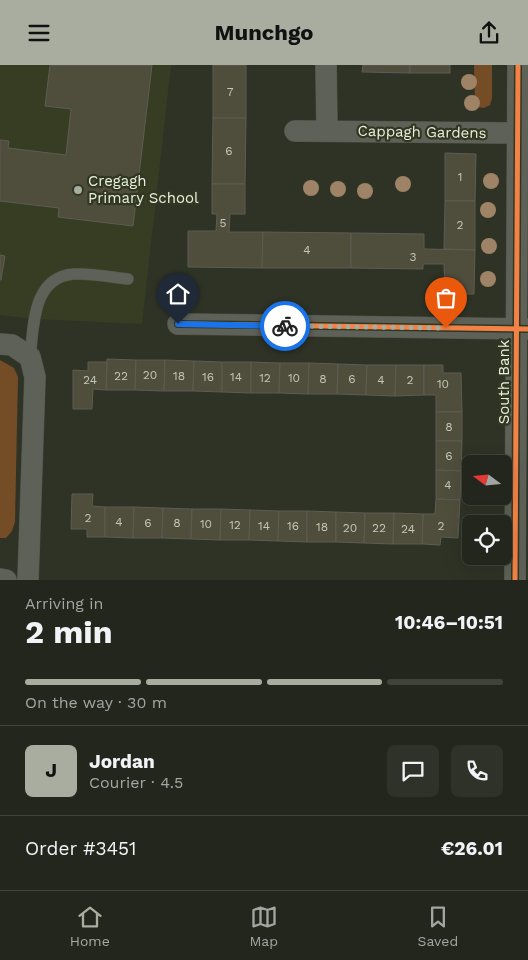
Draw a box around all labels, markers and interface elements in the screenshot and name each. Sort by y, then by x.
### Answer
icon: menu [25,19,53,47]
icon: share [475,19,503,47]
text: Munchgo [215,20,313,45]
house number: 7 [227,85,234,99]
street label: Cappagh Gardens [357,122,487,142]
house number: 6 [225,144,233,158]
house number: 1 [458,170,462,184]
place label: Cregagh Primary School [88,172,199,207]
marker: Cregagh Primary School [72,184,84,196]
house number: 5 [220,216,227,230]
house number: 2 [457,218,464,232]
house number: 4 [303,243,311,257]
house number: 3 [410,250,417,264]
pin [157,273,199,324]
pin [425,277,467,328]
icon: home [164,280,192,308]
icon: bag [432,284,460,312]
courier [260,301,310,351]
icon: bike [271,312,299,340]
street label: South Bank [495,339,513,424]
house number: 20 [143,368,157,382]
house number: 22 [114,369,128,383]
house number: 18 [173,369,185,383]
house number: 16 [202,370,214,384]
house number: 14 [230,370,242,384]
house number: 12 [259,371,271,385]
house number: 10 [288,371,300,385]
house number: 8 [319,372,327,386]
house number: 6 [348,372,356,386]
house number: 24 [83,373,97,387]
house number: 4 [377,373,385,387]
house number: 2 [407,373,414,387]
house number: 10 [437,377,449,391]
house number: 8 [445,420,453,434]
house number: 6 [445,449,453,463]
north arrow [462,455,512,505]
map controls [462,455,512,565]
house number: 4 [444,478,452,492]
house number: 2 [85,511,92,525]
house number: 4 [115,515,123,529]
button: locate [462,515,512,565]
house number: 6 [144,516,152,530]
house number: 8 [173,516,181,530]
house number: 10 [200,517,212,531]
house number: 12 [229,518,241,532]
house number: 14 [258,519,270,533]
house number: 16 [287,519,299,533]
house number: 2 [438,519,445,533]
house number: 18 [316,520,328,534]
house number: 20 [343,521,357,535]
house number: 22 [372,521,386,535]
house number: 24 [401,522,415,536]
text: Arriving in [25,594,103,613]
text: 10:46–10:51 [395,611,503,634]
text: 2 min [25,613,113,651]
text: On the way · 30 m [25,693,167,712]
button: chat [387,745,439,797]
button: phone [451,745,503,797]
text: Jordan [89,750,155,773]
text: J [45,759,57,782]
text: Courier · 4.5 [89,773,183,792]
text: Order #3451 [25,837,137,860]
text: €26.01 [441,837,503,860]
tab: Home [70,903,110,949]
tab: Map [249,903,278,949]
tab: Saved [418,903,458,949]

